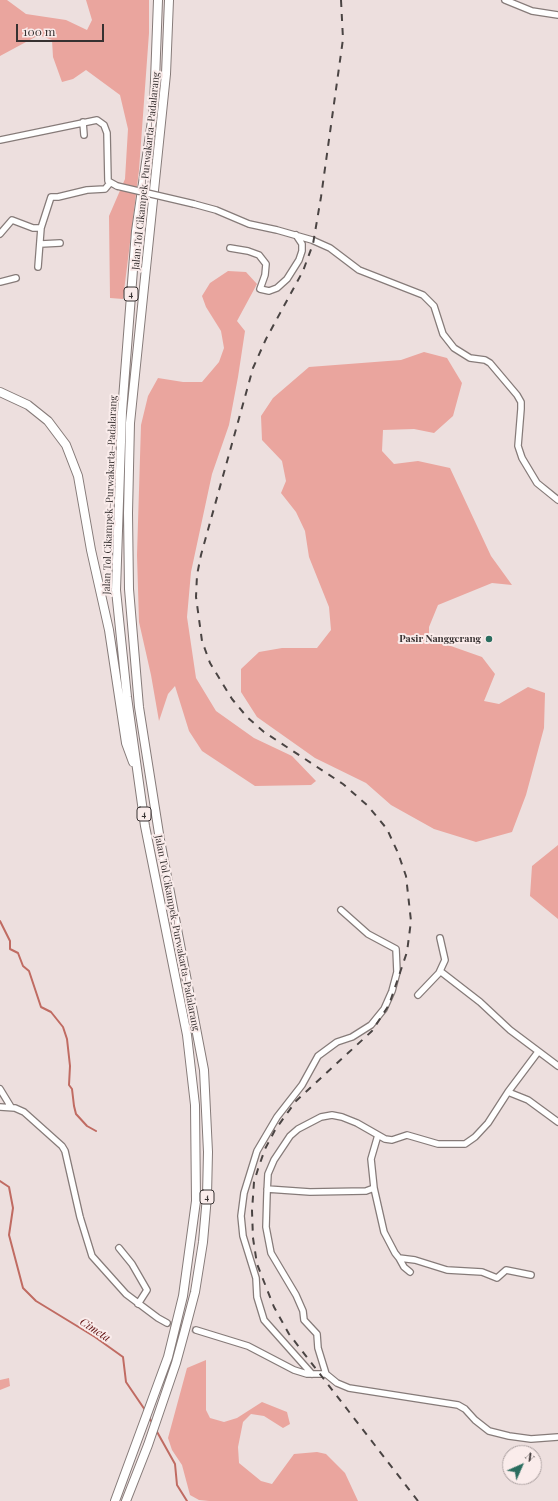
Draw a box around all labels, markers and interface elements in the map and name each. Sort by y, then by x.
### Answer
scale bar [18,16,106,42]
text: 100 m [23,23,55,39]
street label: Jalan Tol Cikampek–Purwakarta–Padalarang [130,71,162,271]
road number: 4 [124,287,138,301]
street label: Jalan Tol Cikampek–Purwakarta–Padalarang [101,395,119,595]
place label: Pasir Nanggerang [399,633,481,645]
marker: Pasir Nanggerang [484,634,494,644]
road number: 4 [137,807,151,821]
street label: Jalan Tol Cikampek–Purwakarta–Padalarang [152,834,202,1032]
road number: 4 [200,1190,214,1204]
water label: Cimeta [77,1315,113,1345]
north arrow [502,1445,542,1485]
text: N [522,1449,538,1465]

